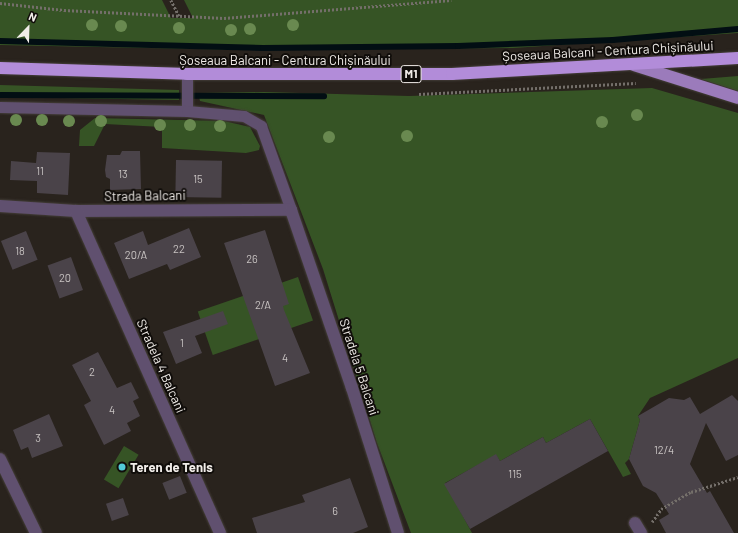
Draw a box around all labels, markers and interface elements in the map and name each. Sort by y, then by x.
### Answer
north arrow [8,8,48,48]
text: N [27,9,39,24]
street label: Șoseaua Balcani - Centura Chișinăului [502,38,714,64]
street label: Șoseaua Balcani - Centura Chișinăului [179,52,391,68]
road number: M1 [400,64,422,84]
house number: 11 [36,164,44,178]
house number: 13 [118,167,128,181]
house number: 15 [193,172,203,186]
street label: Strada Balcani [104,187,186,205]
house number: 22 [173,242,185,256]
house number: 18 [15,244,25,258]
house number: 20/A [125,248,147,262]
house number: 26 [246,252,258,266]
house number: 20 [59,271,71,285]
house number: 2/A [255,298,271,312]
street label: Stradela 4 Balcani [133,317,189,415]
street label: Stradela 5 Balcani [336,317,382,417]
house number: 1 [180,336,184,350]
house number: 4 [282,351,288,365]
house number: 2 [89,365,95,379]
house number: 4 [109,403,115,417]
house number: 3 [35,431,41,445]
house number: 12/4 [654,443,674,457]
place label: Teren de Tenis [130,459,213,475]
marker: Teren de Tenis [117,462,127,472]
house number: 115 [508,467,522,481]
house number: 6 [332,504,338,518]

